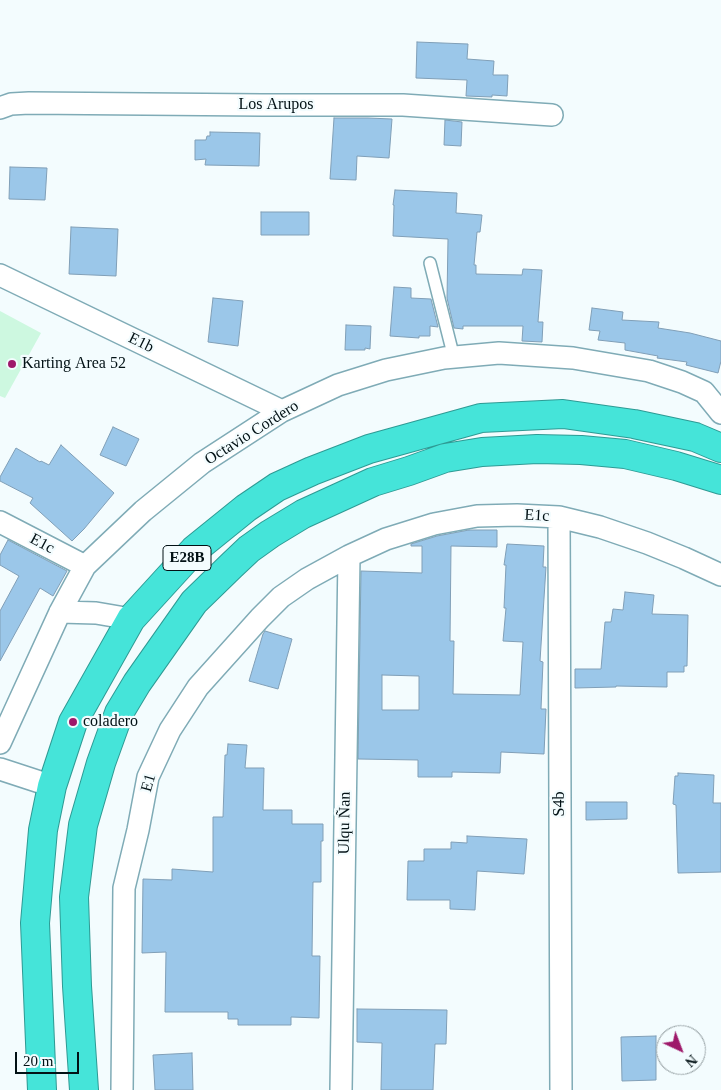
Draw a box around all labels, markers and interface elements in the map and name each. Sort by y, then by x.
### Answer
street label: Los Arupos [238,95,314,115]
street label: E1b [125,329,157,357]
place label: Karting Area 52 [22,354,126,374]
marker: Karting Area 52 [6,358,18,370]
street label: Octavio Cordero [202,396,302,470]
street label: E1c [524,506,550,526]
street label: E1c [27,530,57,558]
road number: E28B [163,546,211,570]
place label: coladero [83,712,138,732]
marker: coladero [67,716,79,728]
street label: E1 [137,772,161,794]
street label: Ulqu Ñan [335,792,355,854]
street label: S4b [550,792,570,816]
north arrow [656,1025,706,1075]
scale bar [18,1042,81,1074]
text: N [682,1052,700,1070]
text: 20 m [23,1053,53,1069]

